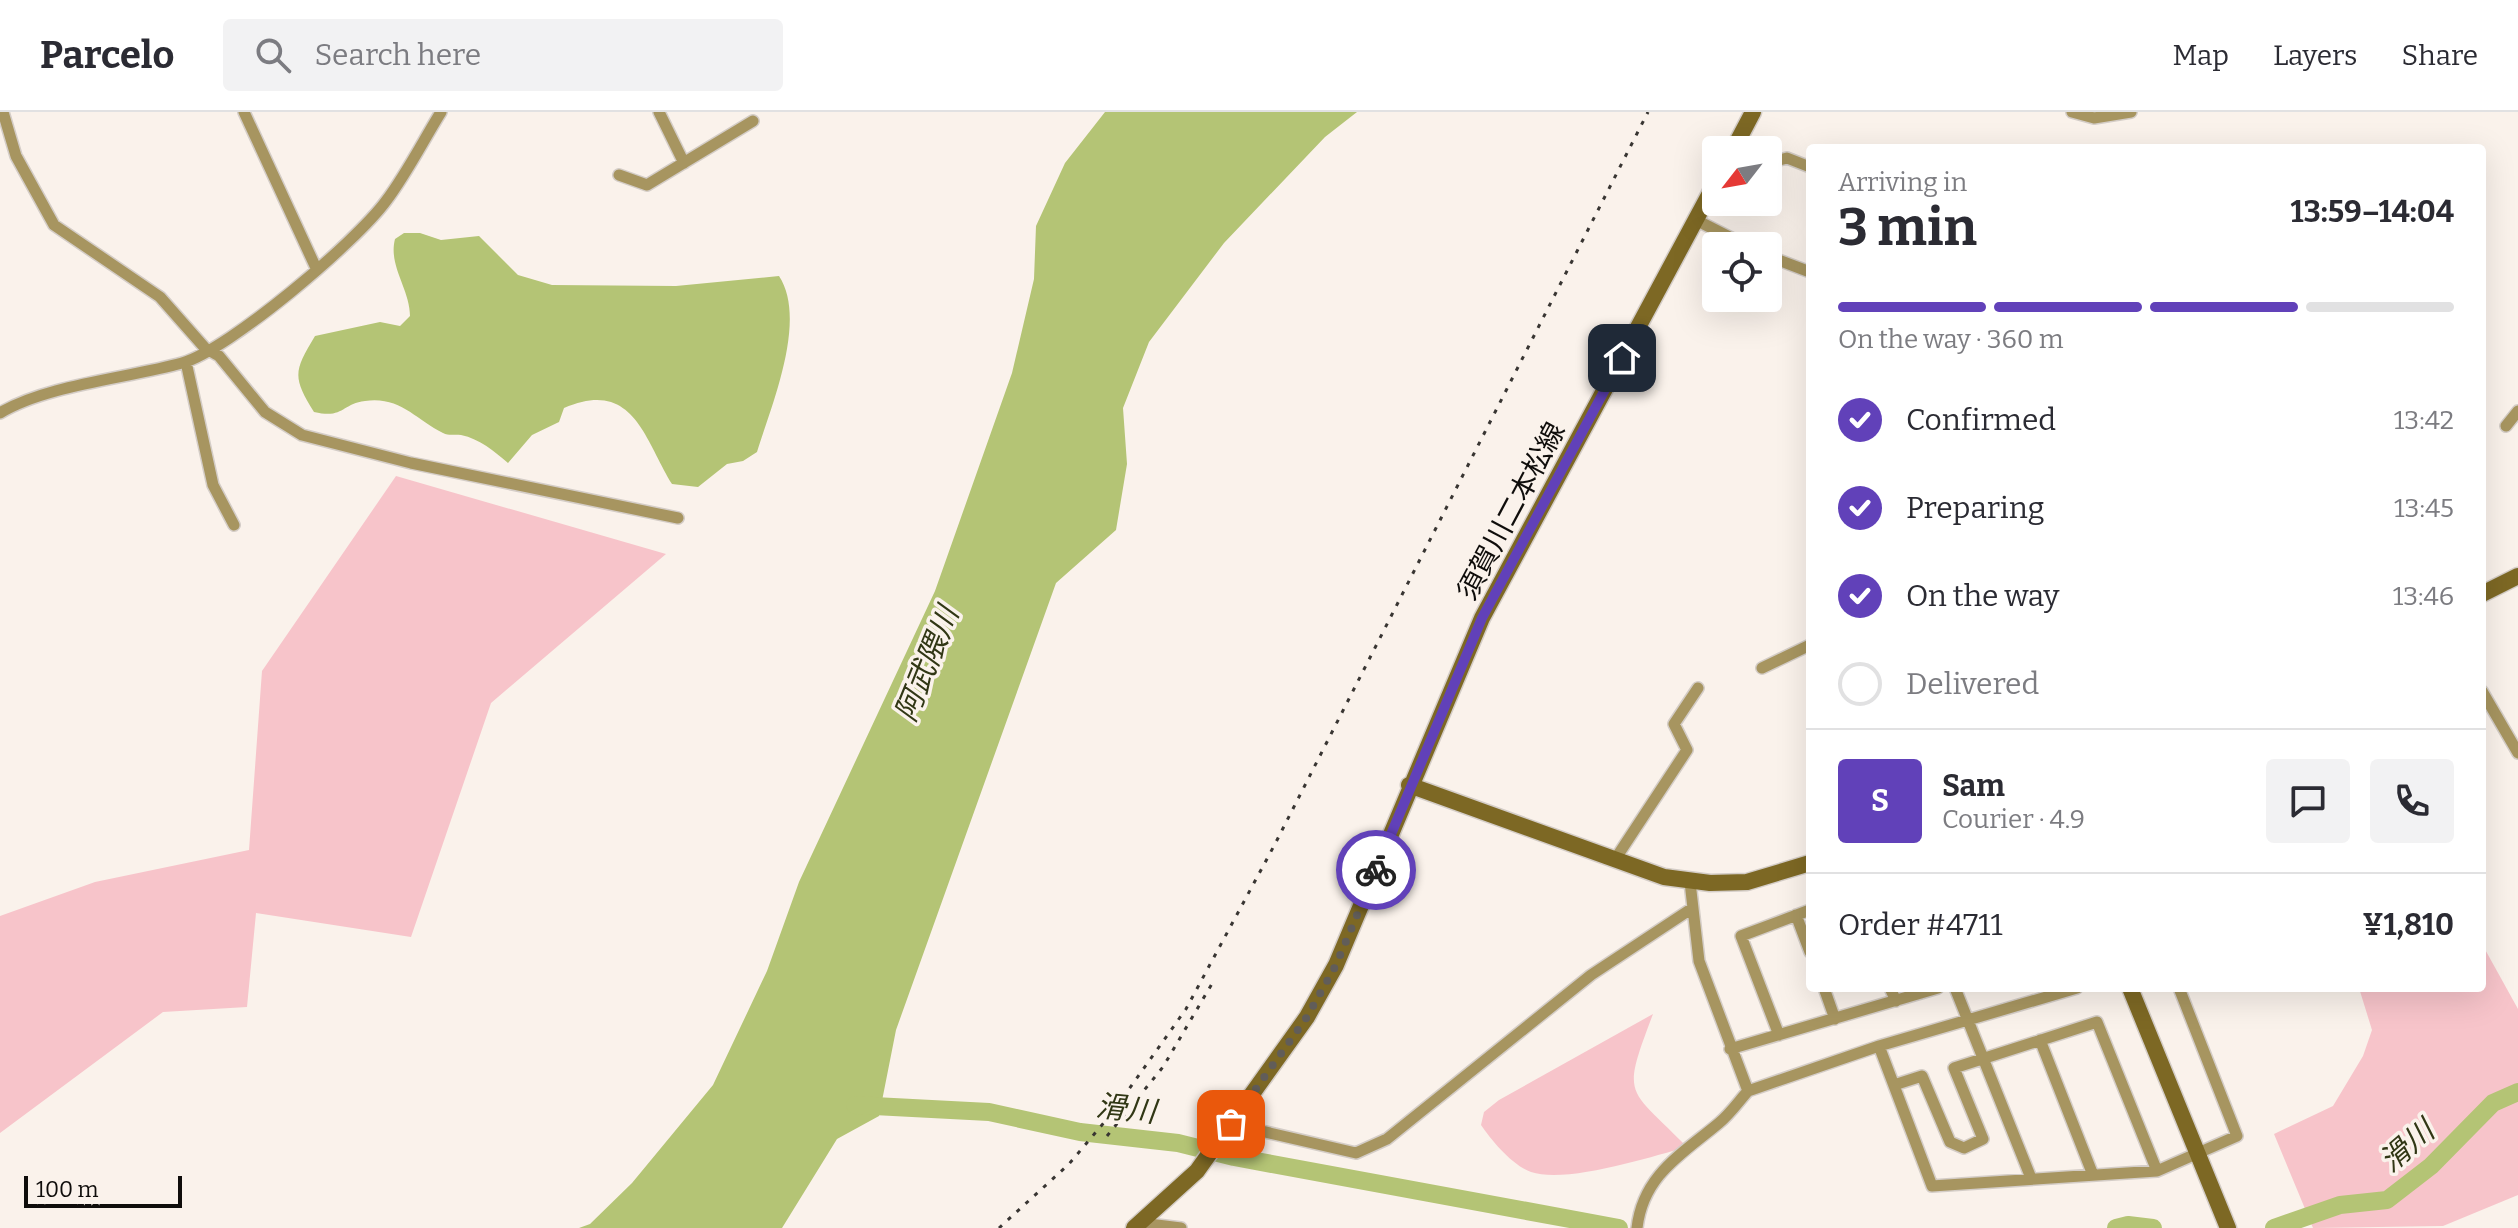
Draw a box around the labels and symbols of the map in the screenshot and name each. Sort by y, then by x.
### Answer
north arrow [1702,136,1782,216]
pin [1588,324,1656,392]
street label: 須賀川二本松線 [1450,417,1572,605]
water label: 阿武隈川 [888,599,967,726]
courier [1336,830,1416,910]
water label: 滑川 [1094,1088,1161,1130]
pin [1197,1090,1265,1158]
water label: 滑川 [2373,1111,2444,1179]
scale bar [24,1172,182,1208]

